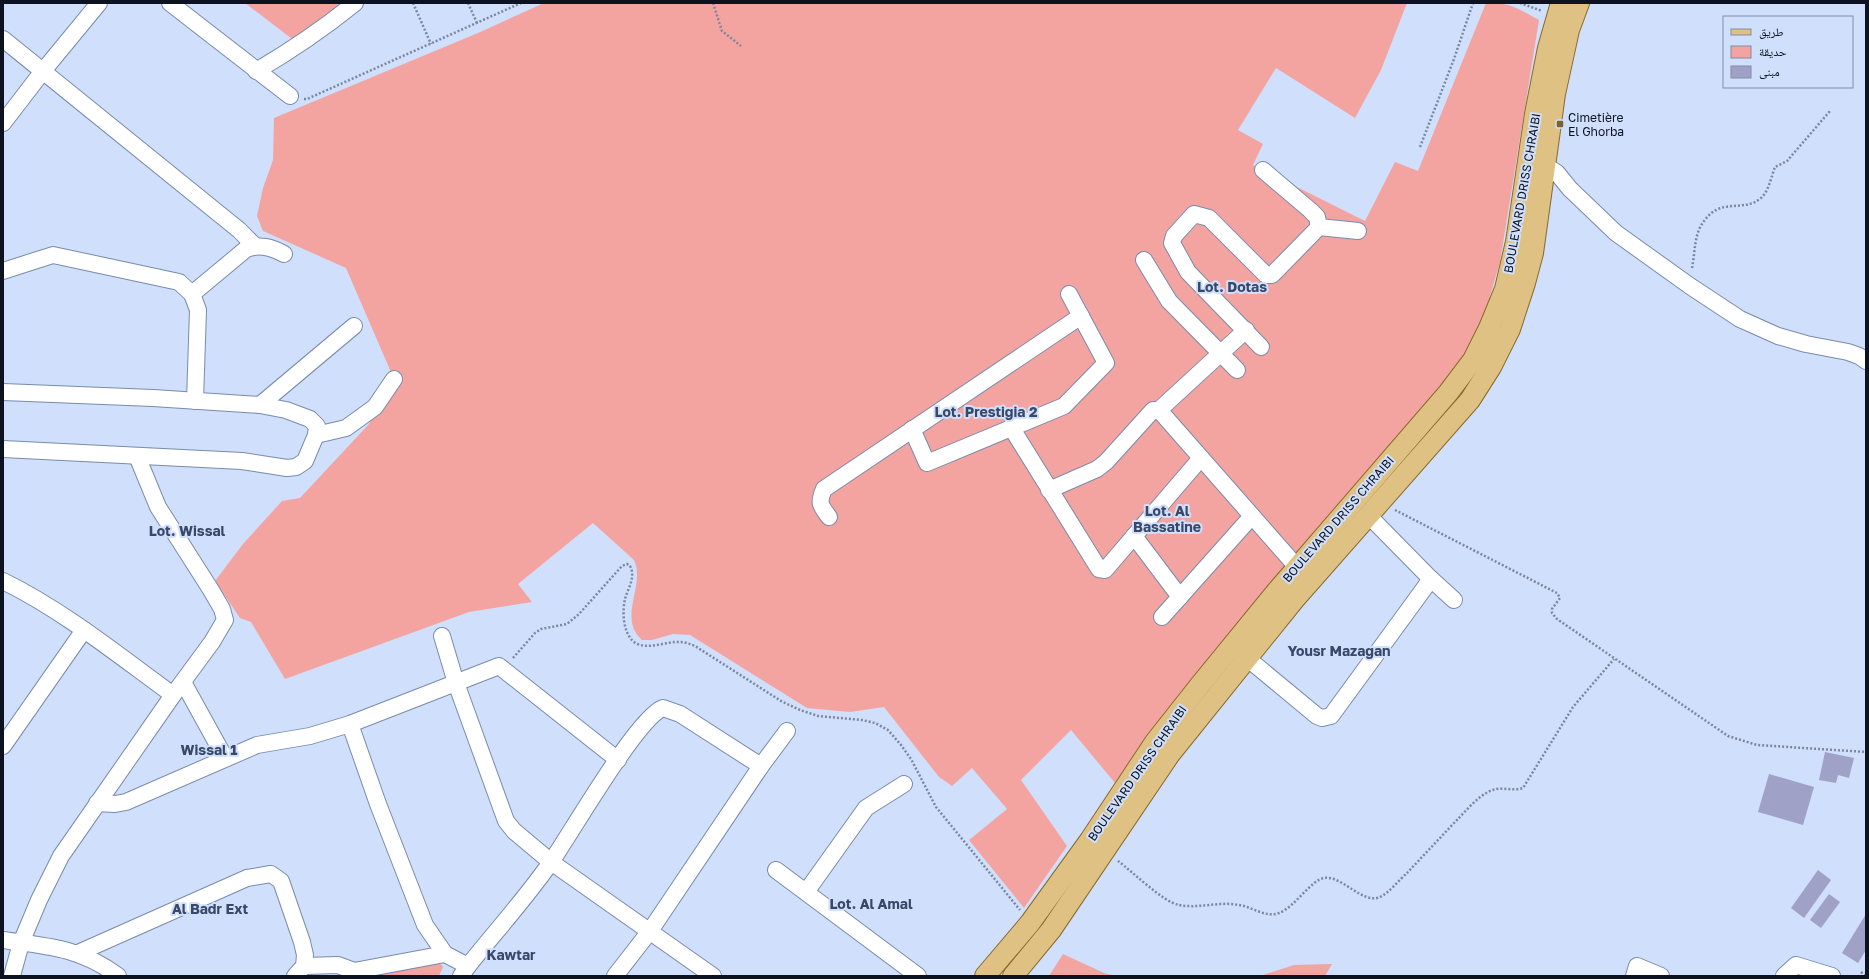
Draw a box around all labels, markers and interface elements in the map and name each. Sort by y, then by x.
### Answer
legend [1723,16,1853,88]
text: طريق [1759,24,1784,39]
text: حديقة [1759,44,1787,59]
text: مبنى [1759,64,1780,79]
place label: Cimetière El Ghorba [1568,110,1624,139]
street label: BOULEVARD DRISS CHRAIBI [1501,112,1543,274]
marker: Cimetière El Ghorba [1555,119,1565,129]
district label: Lot. Dotas [1197,278,1267,295]
district label: Lot. Prestigia 2 [935,403,1038,420]
street label: BOULEVARD DRISS CHRAIBI [1279,453,1397,585]
district label: Lot. Al Bassatine [1133,502,1201,535]
district label: Lot. Wissal [149,522,226,539]
district label: Yousr Mazagan [1287,642,1391,659]
street label: BOULEVARD DRISS CHRAIBI [1084,702,1190,844]
district label: Wissal 1 [180,741,238,758]
district label: Lot. Al Amal [829,895,913,912]
district label: Al Badr Ext [172,900,249,917]
district label: Kawtar [487,946,536,963]

